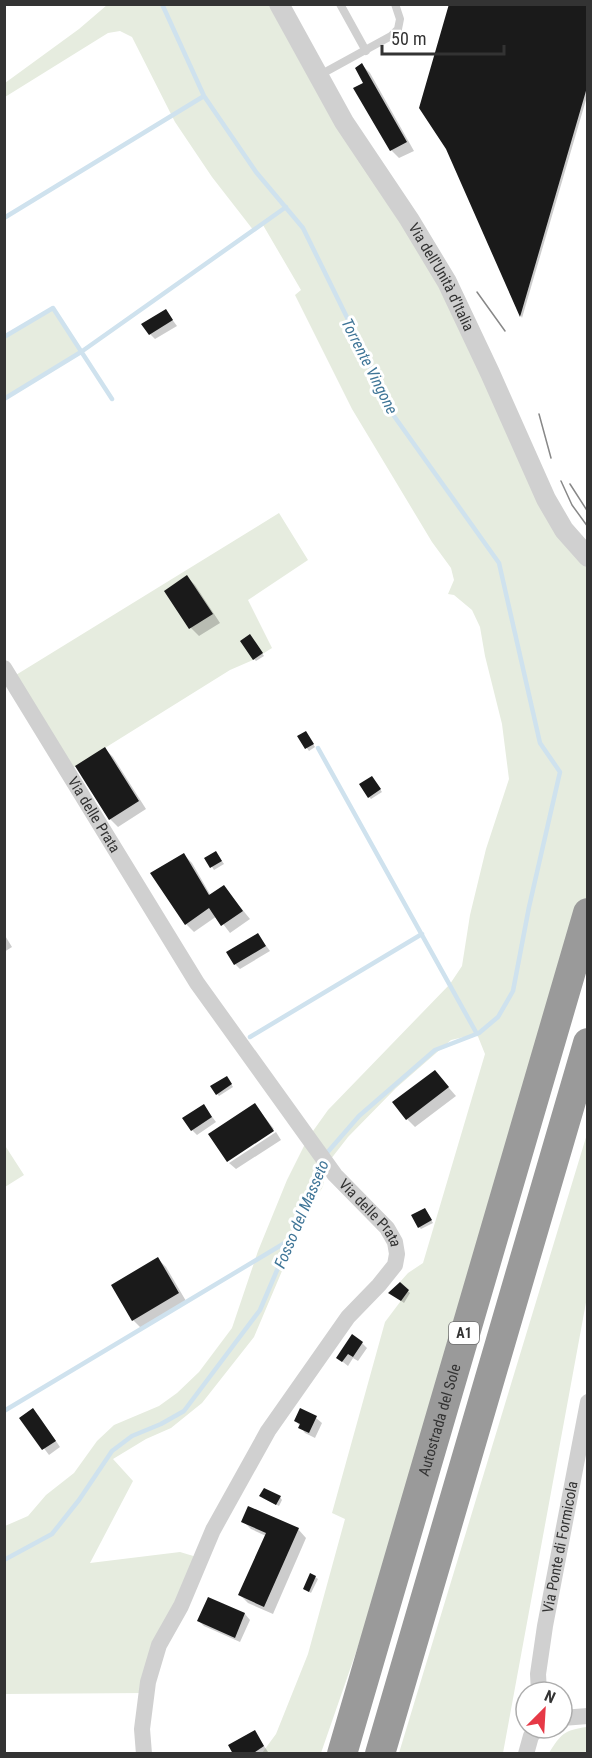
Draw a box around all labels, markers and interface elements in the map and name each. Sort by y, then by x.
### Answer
scale bar [382,18,504,56]
text: 50 m [391,28,426,49]
street label: Via dell'Unità d'Italia [405,220,478,334]
water label: Torrente Vingone [337,315,402,417]
street label: Via delle Prata [64,773,124,856]
water label: Fosso del Masseto [270,1157,333,1271]
street label: Via delle Prata [335,1175,405,1248]
road number: A1 [449,1322,479,1344]
street label: Autostrada del Sole [415,1362,465,1478]
street label: Via Ponte di Formicola [539,1480,582,1614]
north arrow [514,1680,574,1740]
text: N [542,1686,558,1707]

